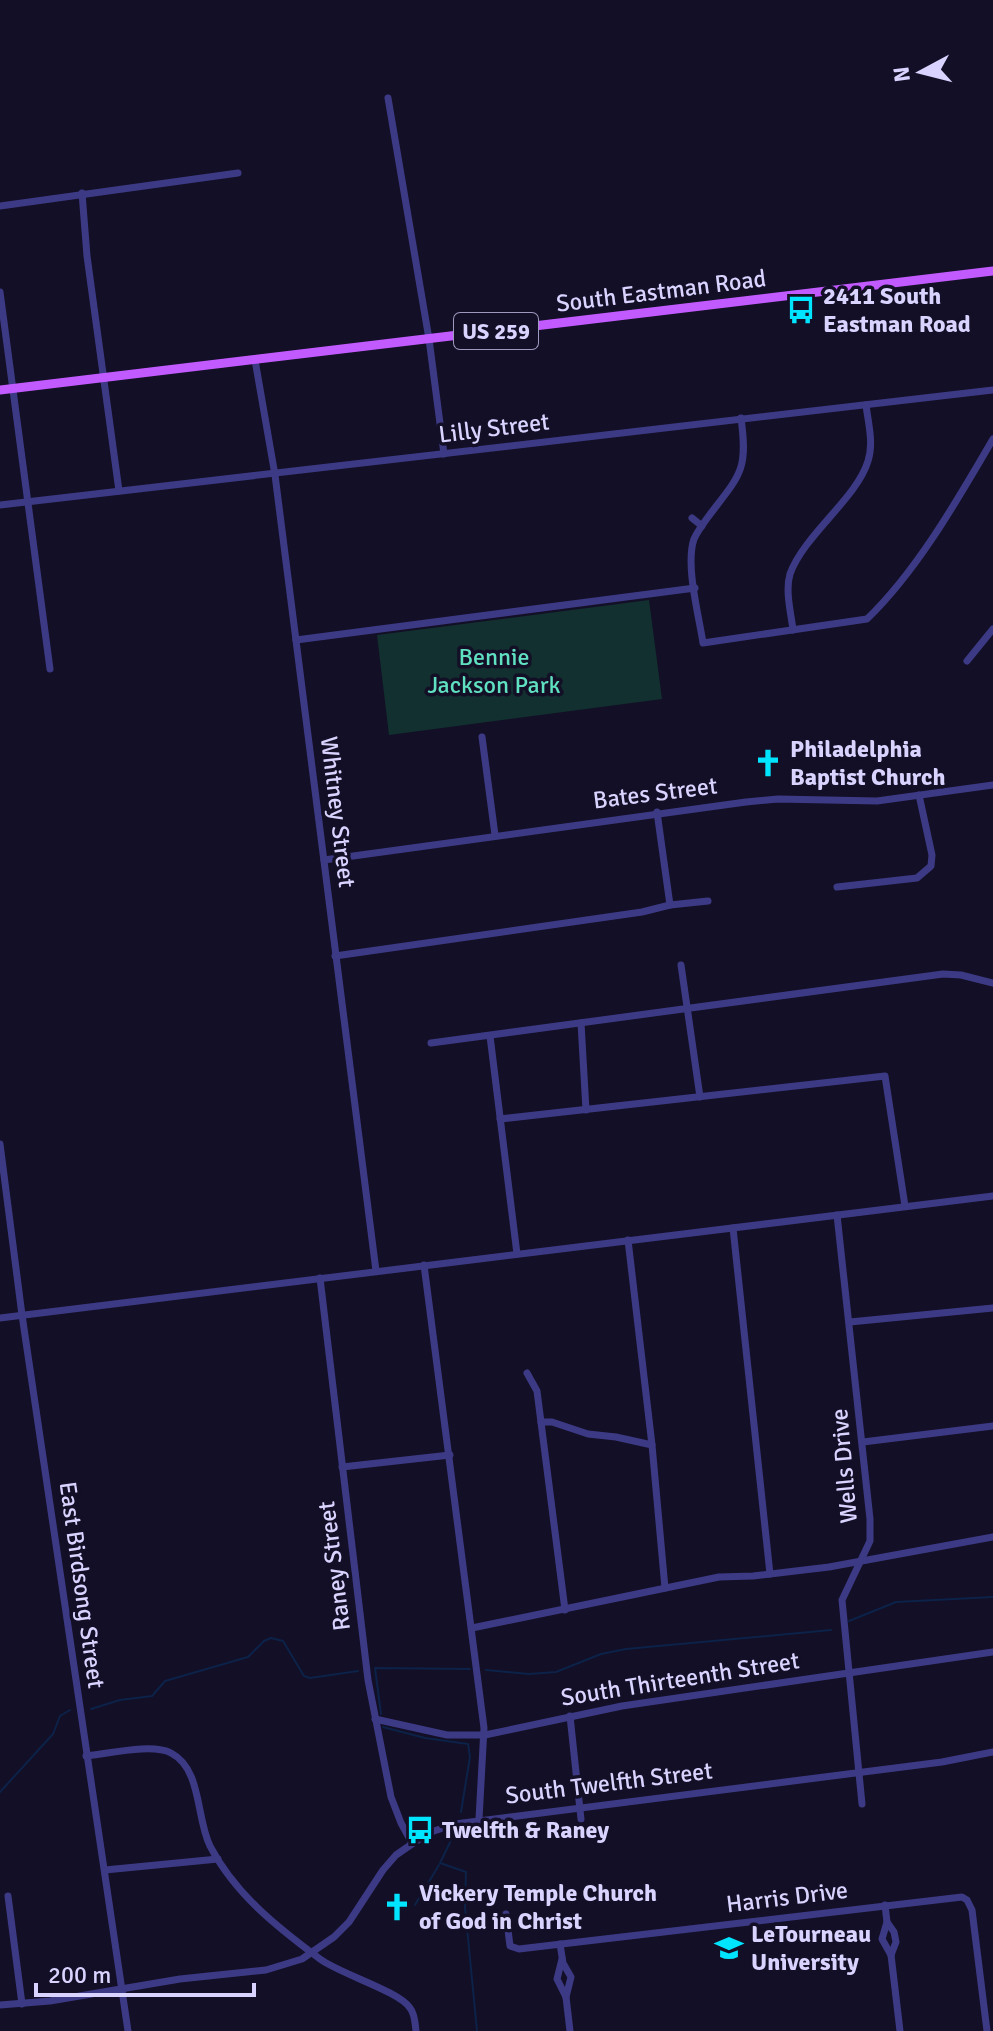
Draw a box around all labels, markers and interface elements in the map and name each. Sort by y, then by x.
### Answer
north arrow [881,32,961,112]
text: N [887,65,916,84]
street label: South Eastman Road [554,263,768,319]
place label: 2411 South Eastman Road [823,281,971,339]
bus stop icon: 2411 South Eastman Road [786,295,816,325]
road number: US 259 [454,313,538,349]
street label: Lilly Street [437,406,551,450]
park label: Bennie Jackson Park [427,642,561,700]
place label: Philadelphia Baptist Church [790,734,945,792]
street label: Whitney Street [314,735,362,889]
church icon: Philadelphia Baptist Church [753,748,783,778]
street label: Bates Street [591,770,719,816]
street label: Wells Drive [824,1408,864,1524]
street label: East Birdsong Street [53,1480,111,1690]
street label: Raney Street [311,1500,357,1632]
street label: South Thirteenth Street [559,1645,801,1713]
street label: South Twelfth Street [504,1755,714,1811]
bus stop icon: Twelfth & Raney [405,1815,435,1845]
place label: Twelfth & Raney [442,1815,609,1845]
street label: Harris Drive [724,1875,850,1919]
place label: Vickery Temple Church of God in Christ [419,1878,657,1936]
church icon: Vickery Temple Church of God in Christ [382,1892,412,1922]
place label: LeTourneau University [751,1919,871,1977]
school or university icon: LeTourneau University [714,1933,744,1963]
scale bar [36,1947,254,1997]
text: 200 m [48,1960,111,1990]

